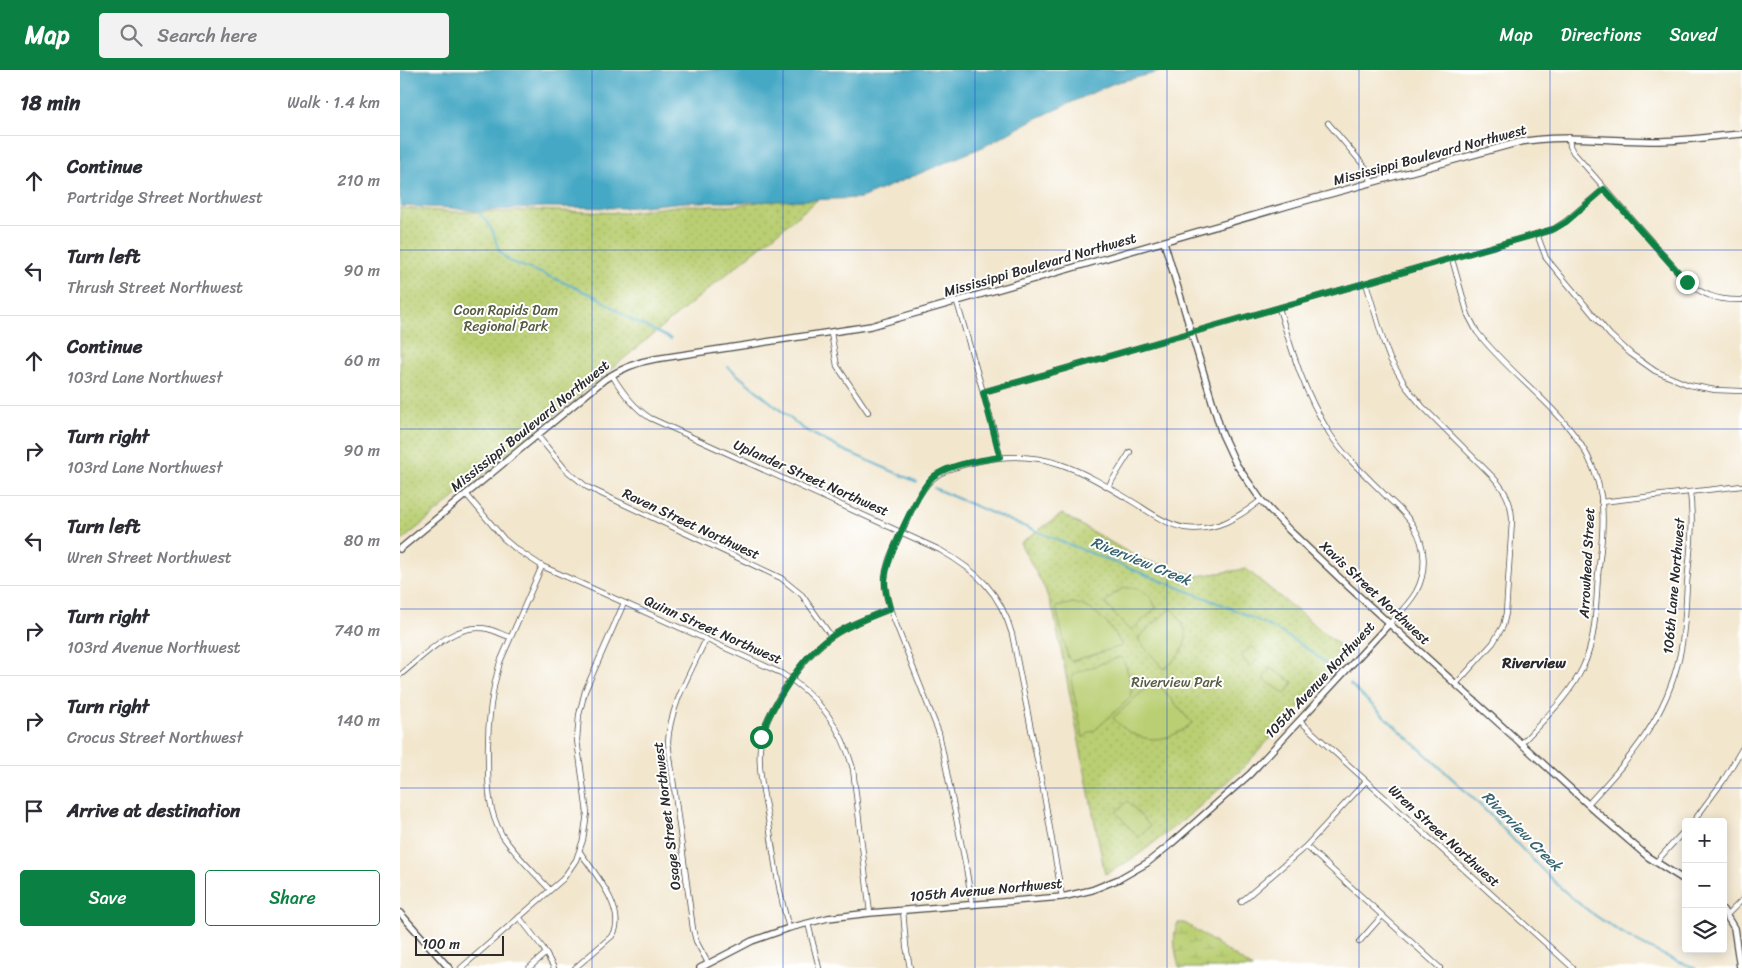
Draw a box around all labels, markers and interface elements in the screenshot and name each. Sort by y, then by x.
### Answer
search box [99,13,449,58]
text: Map [25,14,69,56]
text: Search here [157,19,257,52]
text: Map [1500,19,1533,51]
text: Directions [1561,19,1642,51]
text: Saved [1670,19,1717,51]
icon: search [117,21,145,49]
text: 18 min [20,84,80,122]
text: Walk · 1.4 km [287,88,380,117]
street label: Mississippi Boulevard Northwest [1330,117,1530,193]
text: Continue [67,150,143,183]
text: 210 m [337,166,380,195]
icon: ahead [20,167,48,195]
text: Partridge Street Northwest [67,183,263,212]
street label: Mississippi Boulevard Northwest [941,226,1139,304]
text: Turn left [67,240,140,273]
text: 90 m [344,256,380,285]
icon: left [20,257,48,285]
route end [1676,271,1699,294]
text: Thrush Street Northwest [67,273,243,302]
park label: Coon Rapids Dam Regional Park [454,298,559,339]
text: Continue [67,330,143,363]
text: 60 m [344,346,380,375]
icon: ahead [20,347,48,375]
street label: Mississippi Boulevard Northwest [445,354,615,498]
text: 103rd Lane Northwest [67,363,223,392]
text: Turn right [67,420,149,453]
street label: Uplander Street Northwest [729,432,893,524]
text: 90 m [344,436,380,465]
icon: right [20,437,48,465]
text: 103rd Lane Northwest [67,453,223,482]
street label: Raven Street Northwest [618,481,764,567]
street label: Arrowhead Street [1572,507,1602,620]
text: Turn left [67,510,140,543]
street label: 106th Lane Northwest [1656,515,1693,655]
text: 80 m [344,526,380,555]
icon: left [20,527,48,555]
water label: Riverview Creek [1087,529,1196,593]
street label: Xavis Street Northwest [1313,534,1436,651]
text: Wren Street Northwest [67,543,232,572]
street label: Quinn Street Northwest [640,588,786,672]
text: Turn right [67,600,149,633]
street label: 105th Avenue Northwest [1259,615,1381,745]
text: 740 m [334,616,380,645]
icon: right [20,617,48,645]
text: 103rd Avenue Northwest [67,633,241,662]
district label: Riverview [1501,650,1566,676]
park label: Riverview Park [1131,670,1223,695]
text: Turn right [67,690,149,723]
text: 140 m [337,706,380,735]
icon: right [20,707,48,735]
text: Crocus Street Northwest [67,723,243,752]
route start [750,726,773,749]
street label: Osage Street Northwest [645,740,689,892]
street label: Wren Street Northwest [1382,778,1506,894]
water label: Riverview Creek [1475,784,1569,878]
text: Arrive at destination [67,794,240,827]
icon: arrive [20,797,48,825]
map controls [1682,818,1727,953]
button: + [1682,818,1727,863]
button: − [1682,863,1727,908]
button: Save [20,870,195,926]
button: Share [205,870,380,926]
street label: 105th Avenue Northwest [909,871,1063,909]
button: layers [1682,908,1727,953]
text: 100 m [422,932,460,957]
scale bar [415,933,504,956]

